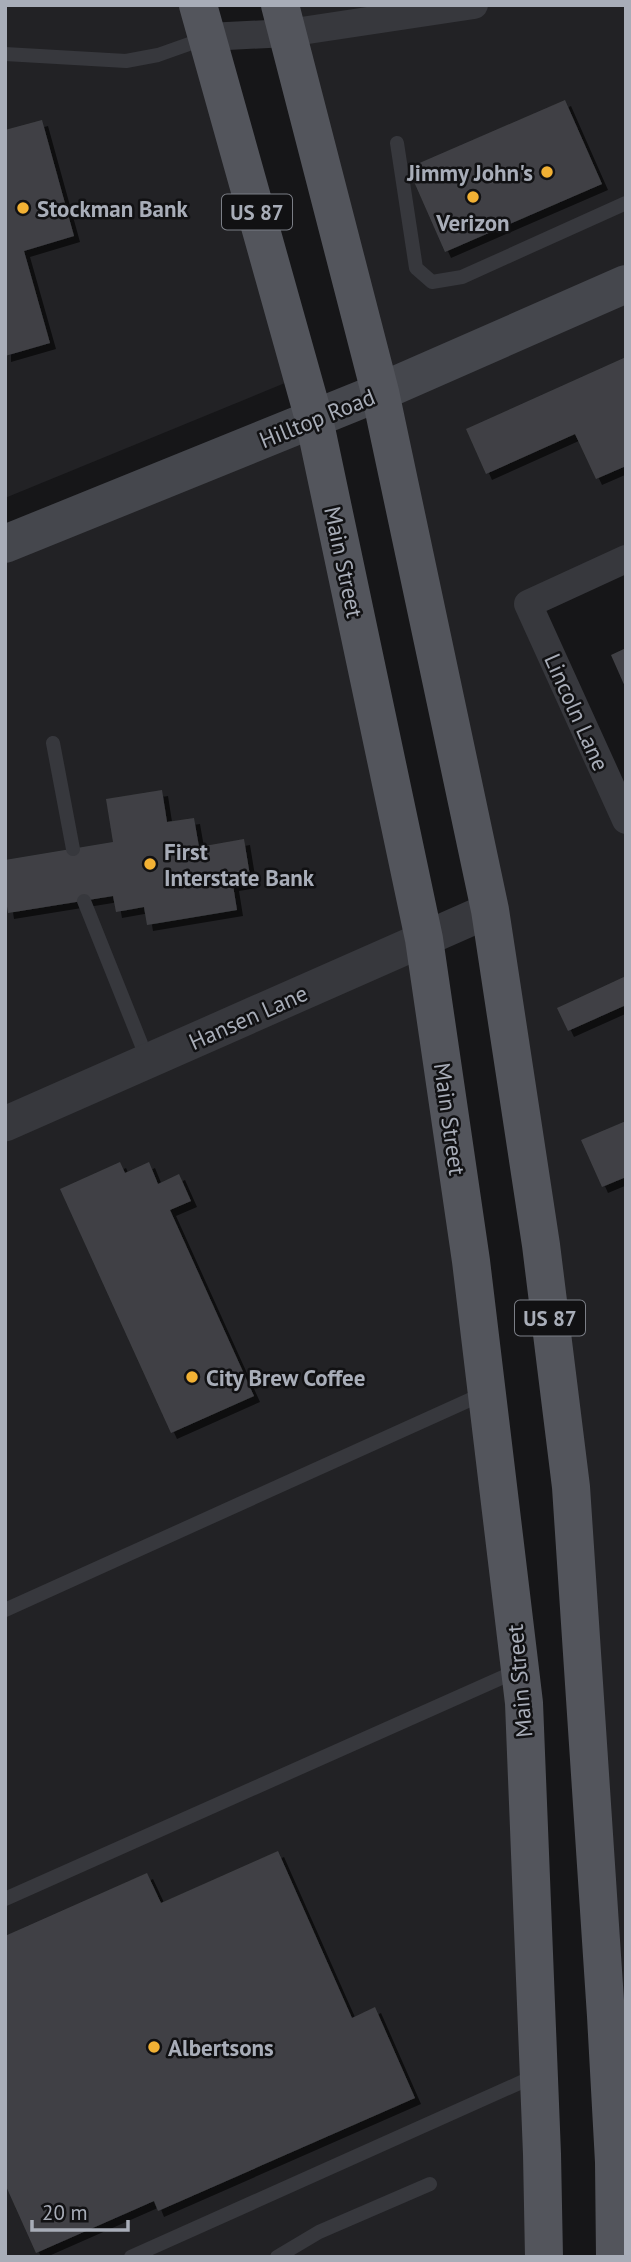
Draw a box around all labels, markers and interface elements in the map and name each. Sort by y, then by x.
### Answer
place label: Jimmy John's [406,158,533,187]
marker: Jimmy John's [539,164,555,180]
marker: Verizon [465,189,481,205]
place label: Stockman Bank [37,194,189,223]
road number: US 87 [222,194,292,230]
marker: Stockman Bank [15,200,31,216]
place label: Verizon [435,208,510,237]
street label: Hilltop Road [255,382,379,454]
street label: Main Street [318,504,370,621]
street label: Lincoln Lane [538,649,616,775]
place label: First Interstate Bank [164,837,315,892]
marker: First Interstate Bank [142,856,158,872]
street label: Hansen Lane [184,978,312,1056]
street label: Main Street [428,1061,472,1177]
road number: US 87 [515,1300,585,1336]
place label: City Brew Coffee [206,1363,365,1392]
marker: City Brew Coffee [184,1369,200,1385]
street label: Main Street [500,1623,538,1739]
place label: Albertsons [168,2033,274,2062]
marker: Albertsons [146,2039,162,2055]
scale bar [32,2188,128,2232]
text: 20 m [42,2199,88,2226]

